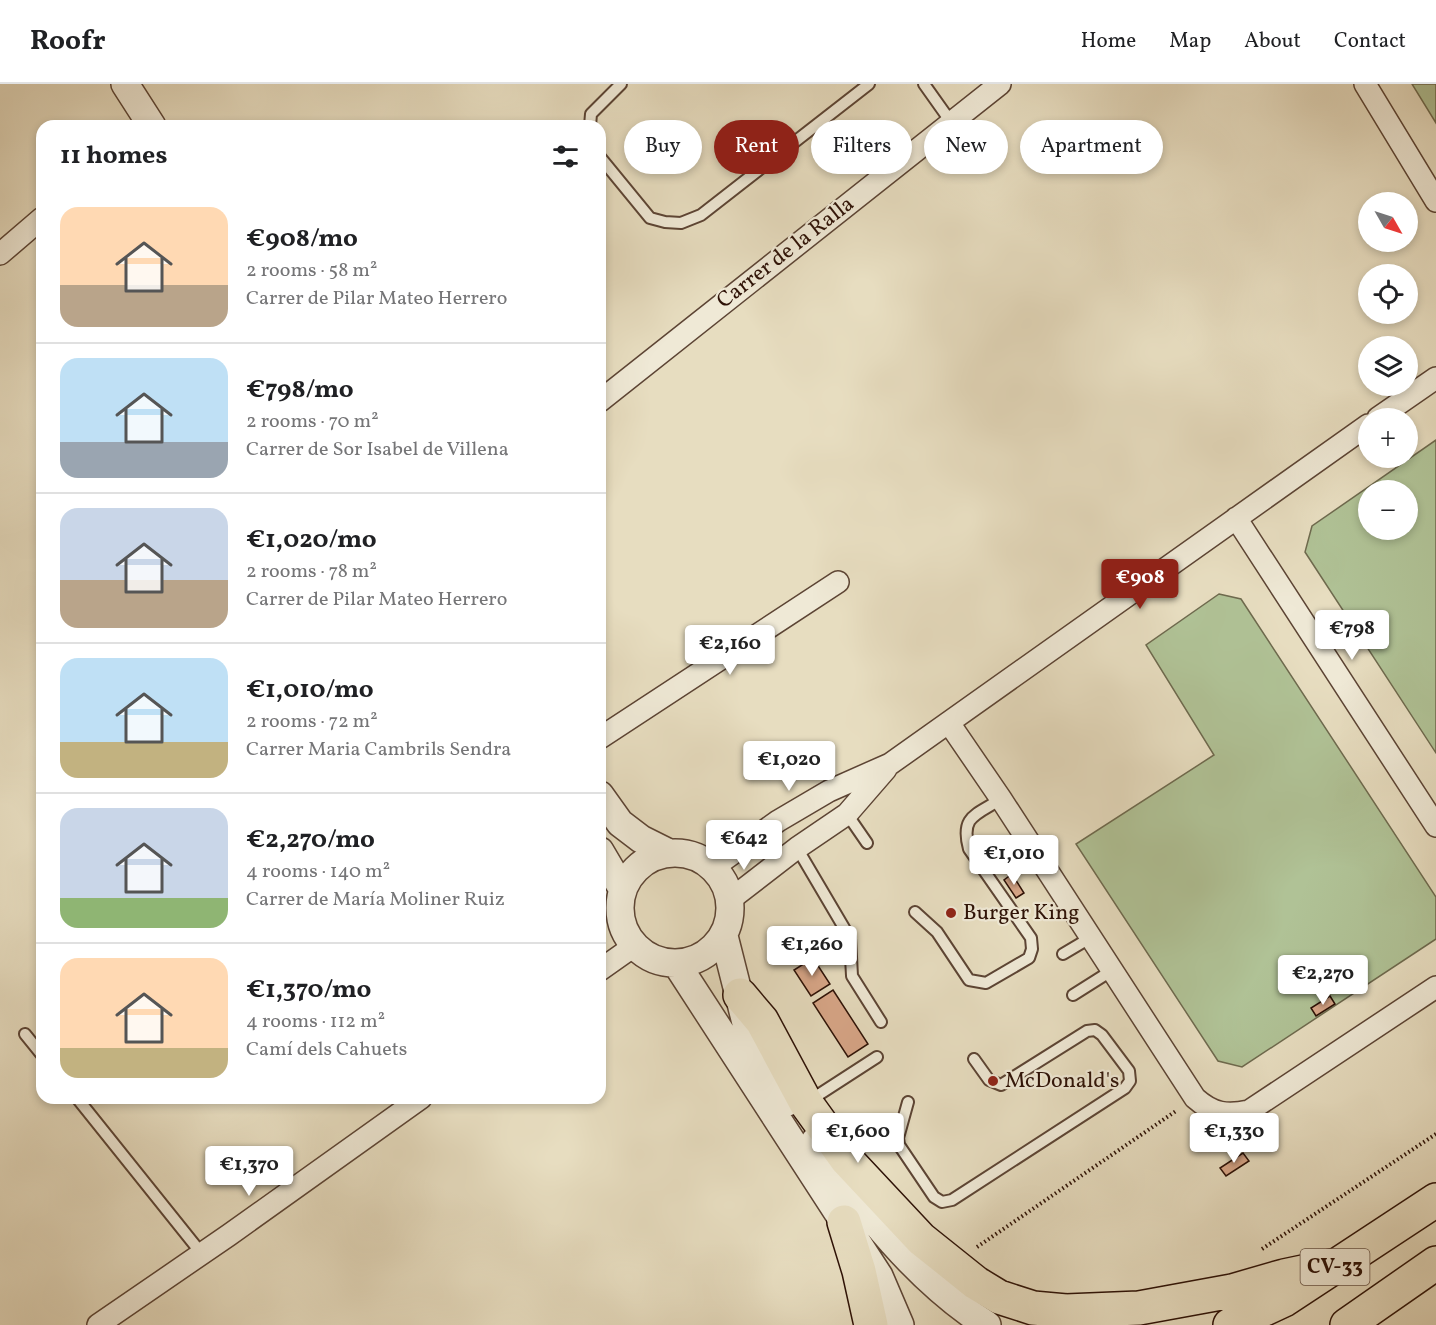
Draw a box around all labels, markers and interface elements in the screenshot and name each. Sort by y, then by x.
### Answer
text: Roofr [30,22,105,61]
text: Home [1081,27,1136,56]
text: Map [1169,27,1211,56]
text: About [1244,27,1301,56]
text: Contact [1334,27,1406,56]
chip: Buy [624,120,702,174]
chip: Rent [714,120,799,174]
chip: Filters [811,120,912,174]
chip: New [924,120,1008,174]
chip: Apartment [1020,120,1163,174]
text: 11 homes [60,138,167,174]
icon: filters [549,140,582,173]
street label: Carrer de la Ralla [711,189,861,317]
north arrow [1358,192,1418,252]
map controls [1358,192,1418,540]
text: €908/mo [246,221,358,257]
icon: home [108,231,180,303]
text: 2 rooms · 58 m² [246,257,377,285]
button: locate [1358,264,1418,324]
text: Carrer de Pilar Mateo Herrero [246,285,507,313]
button: layers [1358,336,1418,396]
text: €798/mo [246,372,354,408]
icon: home [108,382,180,454]
text: 2 rooms · 70 m² [246,408,379,436]
button: + [1358,408,1418,468]
text: Carrer de Sor Isabel de Villena [246,436,509,464]
button: − [1358,480,1418,540]
text: €1,020/mo [246,522,377,558]
icon: home [108,532,180,604]
text: 2 rooms · 78 m² [246,558,377,586]
pin: €908 [1104,559,1176,610]
text: €908 [1115,564,1165,592]
text: Carrer de Pilar Mateo Herrero [246,586,507,614]
pin: €798 [1316,610,1388,661]
text: €798 [1329,615,1375,643]
pin: €2,160 [681,625,779,676]
text: €2,160 [699,630,761,658]
text: €1,010/mo [246,672,374,708]
icon: home [108,682,180,754]
text: 2 rooms · 72 m² [246,708,378,736]
text: Carrer Maria Cambrils Sendra [246,736,511,764]
pin: €1,020 [740,741,838,792]
text: €1,020 [757,746,821,774]
pin: €642 [708,820,780,871]
text: €2,270/mo [246,822,375,858]
text: €642 [720,825,768,853]
icon: home [108,832,180,904]
pin: €1,010 [965,835,1063,886]
text: €1,010 [983,840,1045,868]
text: 4 rooms · 140 m² [246,858,390,886]
text: Carrer de María Moliner Ruiz [246,886,505,914]
place label: Burger King [963,898,1080,929]
marker: Burger King [944,906,958,920]
pin: €1,260 [763,926,861,977]
text: €1,260 [781,931,843,959]
pin: €2,270 [1274,955,1372,1006]
text: €2,270 [1292,960,1354,988]
text: €1,370/mo [246,972,371,1008]
icon: home [108,982,180,1054]
text: 4 rooms · 112 m² [246,1008,385,1036]
text: Camí dels Cahuets [246,1036,407,1064]
place label: McDonald's [1005,1066,1120,1097]
marker: McDonald's [986,1074,1000,1088]
pin: €1,600 [809,1113,907,1164]
pin: €1,330 [1185,1113,1283,1164]
text: €1,600 [826,1118,890,1146]
text: €1,330 [1204,1118,1264,1146]
pin: €1,370 [200,1146,298,1197]
text: €1,370 [219,1151,279,1179]
road number: CV-33 [1300,1249,1370,1285]

